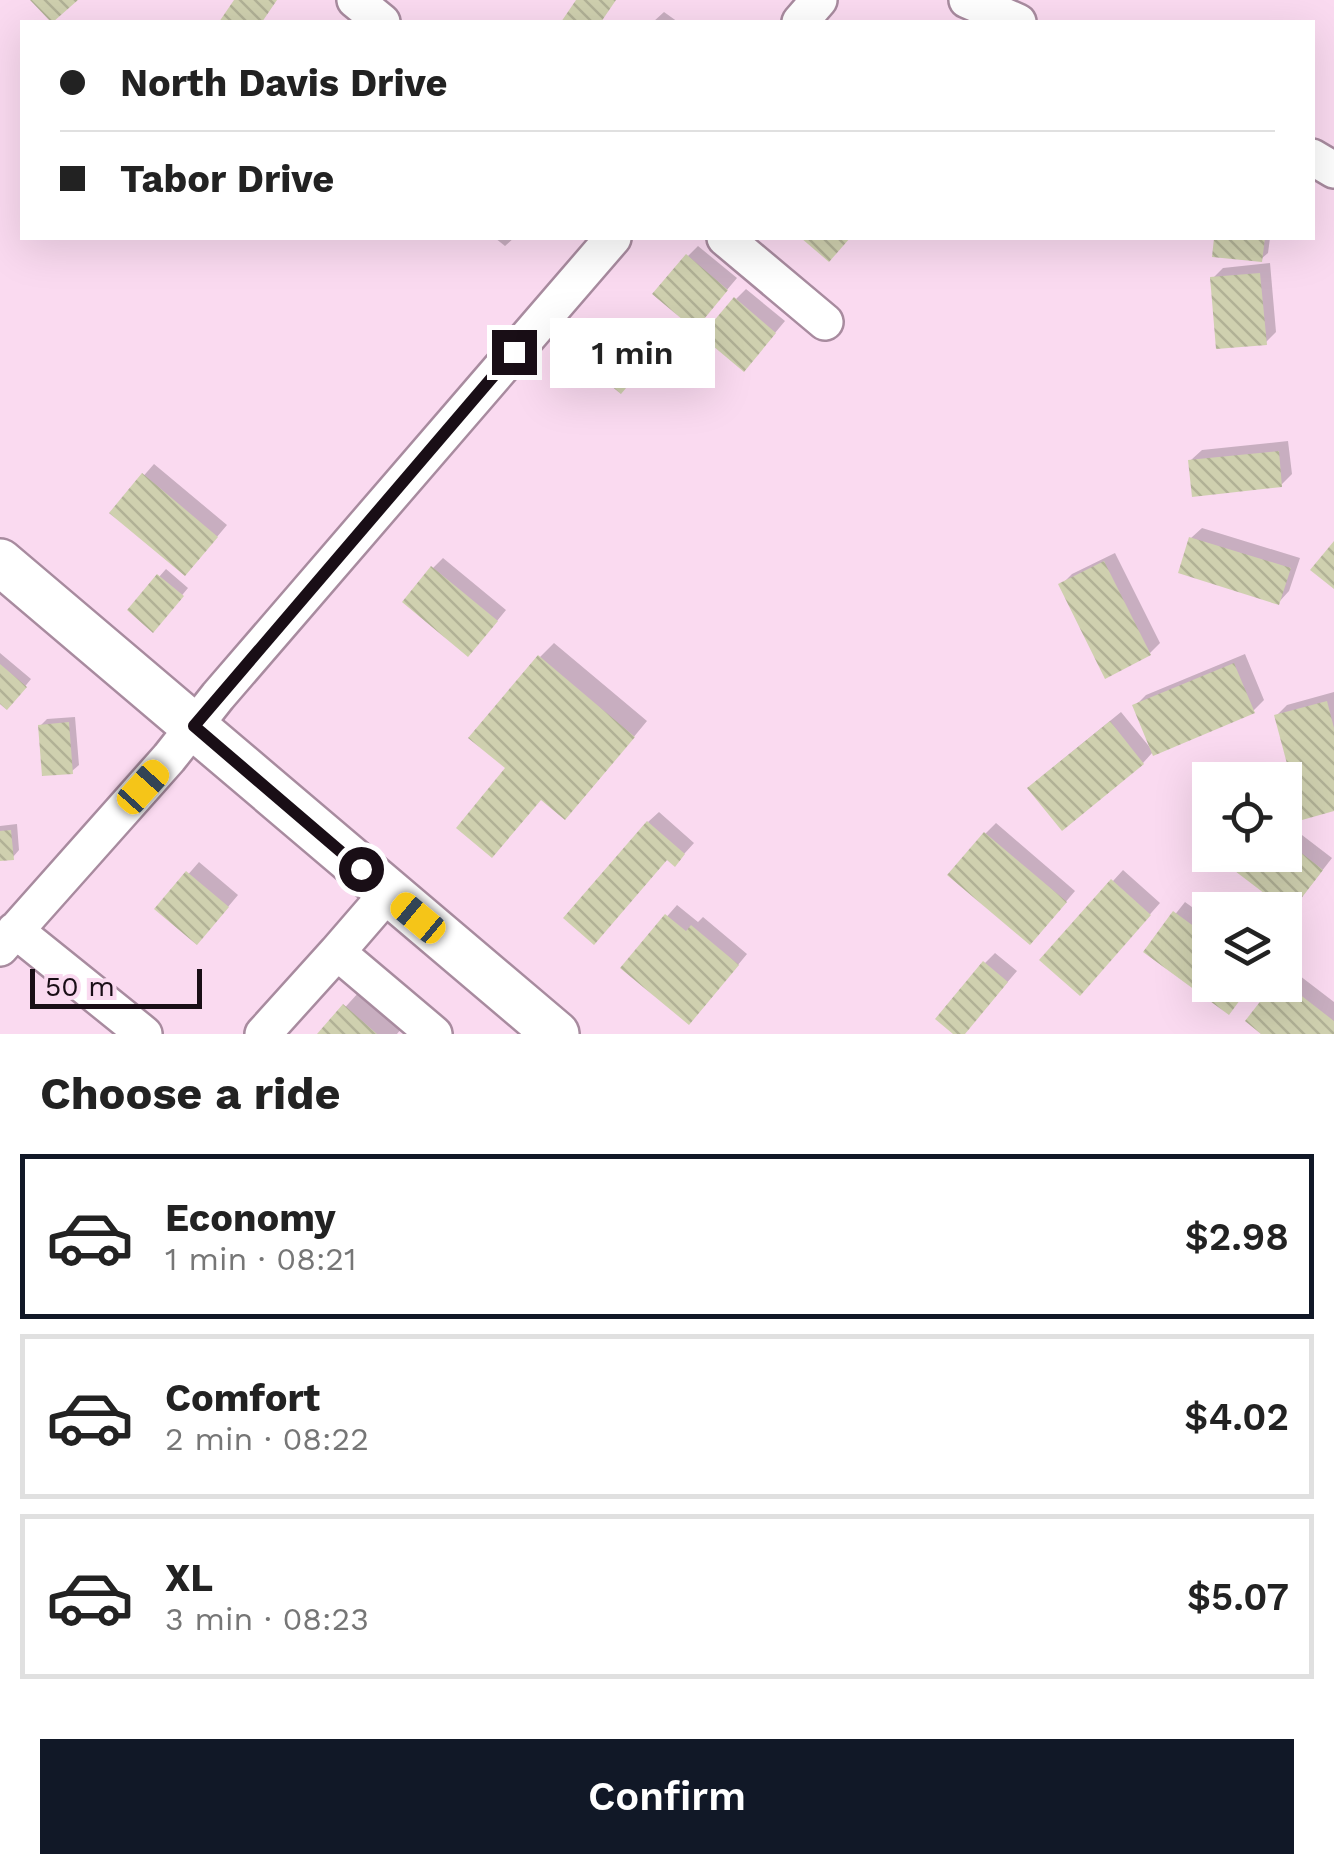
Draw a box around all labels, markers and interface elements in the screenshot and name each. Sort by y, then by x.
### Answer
text: North Davis Drive [120,61,448,105]
text: Tabor Drive [120,157,334,201]
callout: 1 min [549,317,714,387]
route end [492,330,537,375]
text: 1 min [591,334,674,372]
car [112,755,174,819]
map controls [1192,762,1302,1002]
button: locate [1192,762,1302,872]
route start [339,847,384,892]
car [385,887,451,949]
button: layers [1192,892,1302,1002]
scale bar [30,964,202,1008]
text: 50 m [45,970,115,1003]
text: Choose a ride [40,1067,340,1120]
icon: car [45,1192,135,1282]
text: Economy [165,1196,336,1240]
text: $2.98 [1185,1215,1289,1259]
text: 1 min · 08:21 [165,1240,357,1278]
icon: car [45,1372,135,1462]
text: Comfort [165,1376,320,1420]
text: $4.02 [1184,1395,1289,1439]
text: 2 min · 08:22 [165,1420,369,1458]
icon: car [45,1552,135,1642]
text: XL [165,1556,213,1600]
text: $5.07 [1187,1575,1289,1619]
text: 3 min · 08:23 [165,1600,369,1638]
button: Confirm [40,1739,1294,1854]

